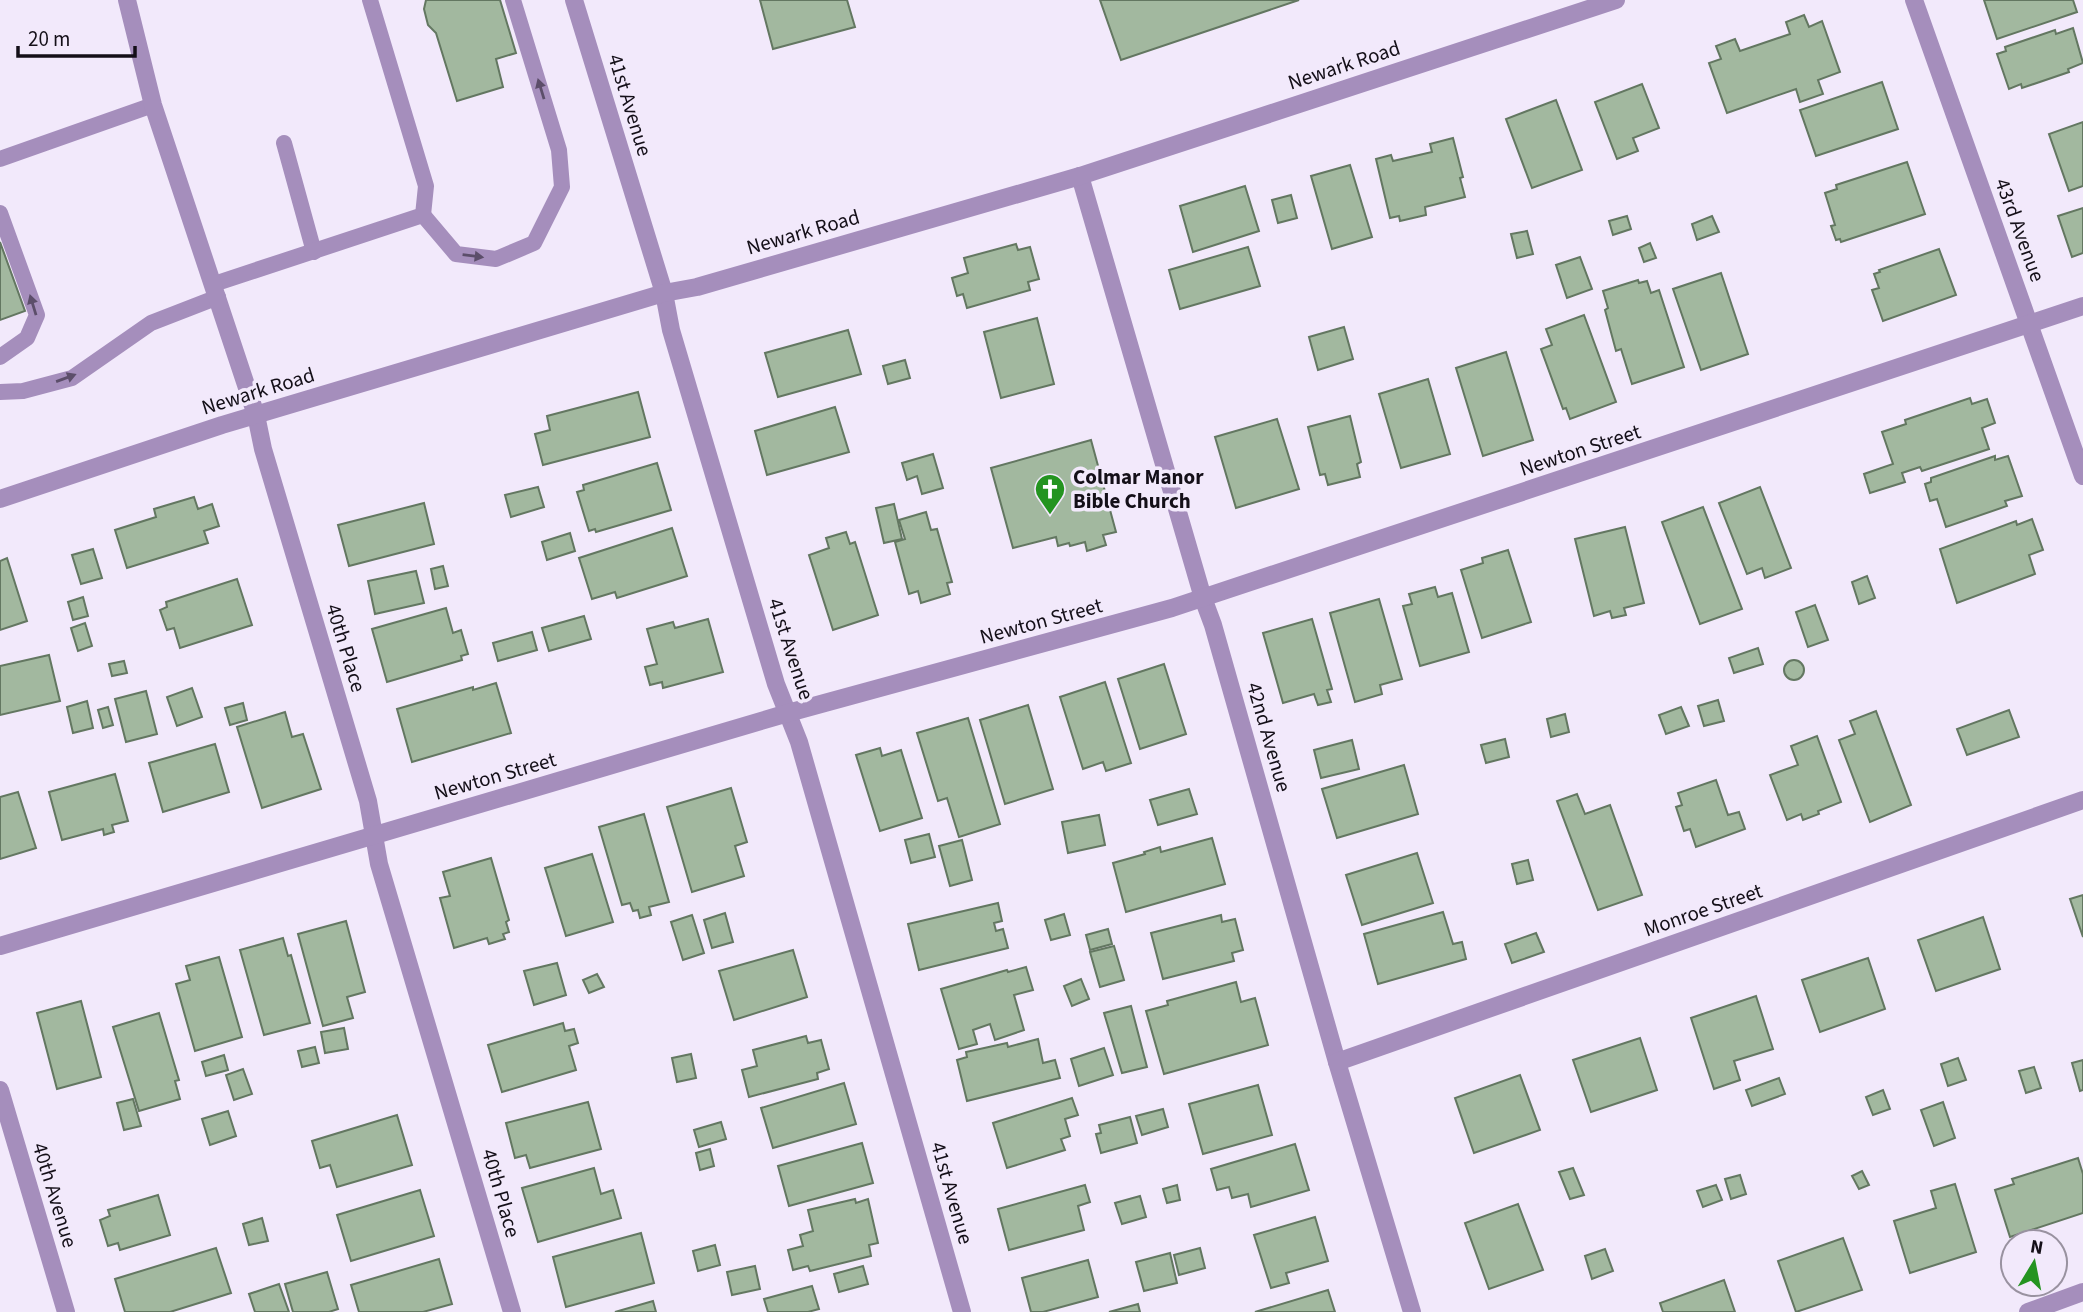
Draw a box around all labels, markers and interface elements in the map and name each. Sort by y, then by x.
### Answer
scale bar [18,14,135,58]
text: 20 m [28,24,70,54]
street label: Newark Road [1284,33,1404,97]
street label: 41st Avenue [600,50,660,160]
one-way arrow [535,78,545,99]
street label: 43rd Avenue [1987,174,2053,286]
street label: Newark Road [743,202,863,262]
one-way arrow [463,251,485,262]
one-way arrow [28,295,38,316]
street label: Newark Road [198,360,318,422]
one-way arrow [56,372,77,383]
street label: Newton Street [1516,416,1644,484]
place label: Colmar Manor Bible Church [1073,462,1204,516]
church icon: Colmar Manor Bible Church [1033,472,1067,516]
street label: Newton Street [976,590,1106,652]
street label: 41st Avenue [760,594,822,704]
street label: 40th Place [318,600,374,696]
street label: 42nd Avenue [1239,679,1299,795]
street label: Newton Street [430,744,560,808]
street label: Monroe Street [1640,876,1766,944]
street label: 41st Avenue [923,1138,981,1248]
street label: 40th Avenue [25,1139,85,1251]
street label: 40th Place [474,1145,528,1241]
north arrow [1999,1228,2069,1298]
text: N [2028,1233,2045,1262]

